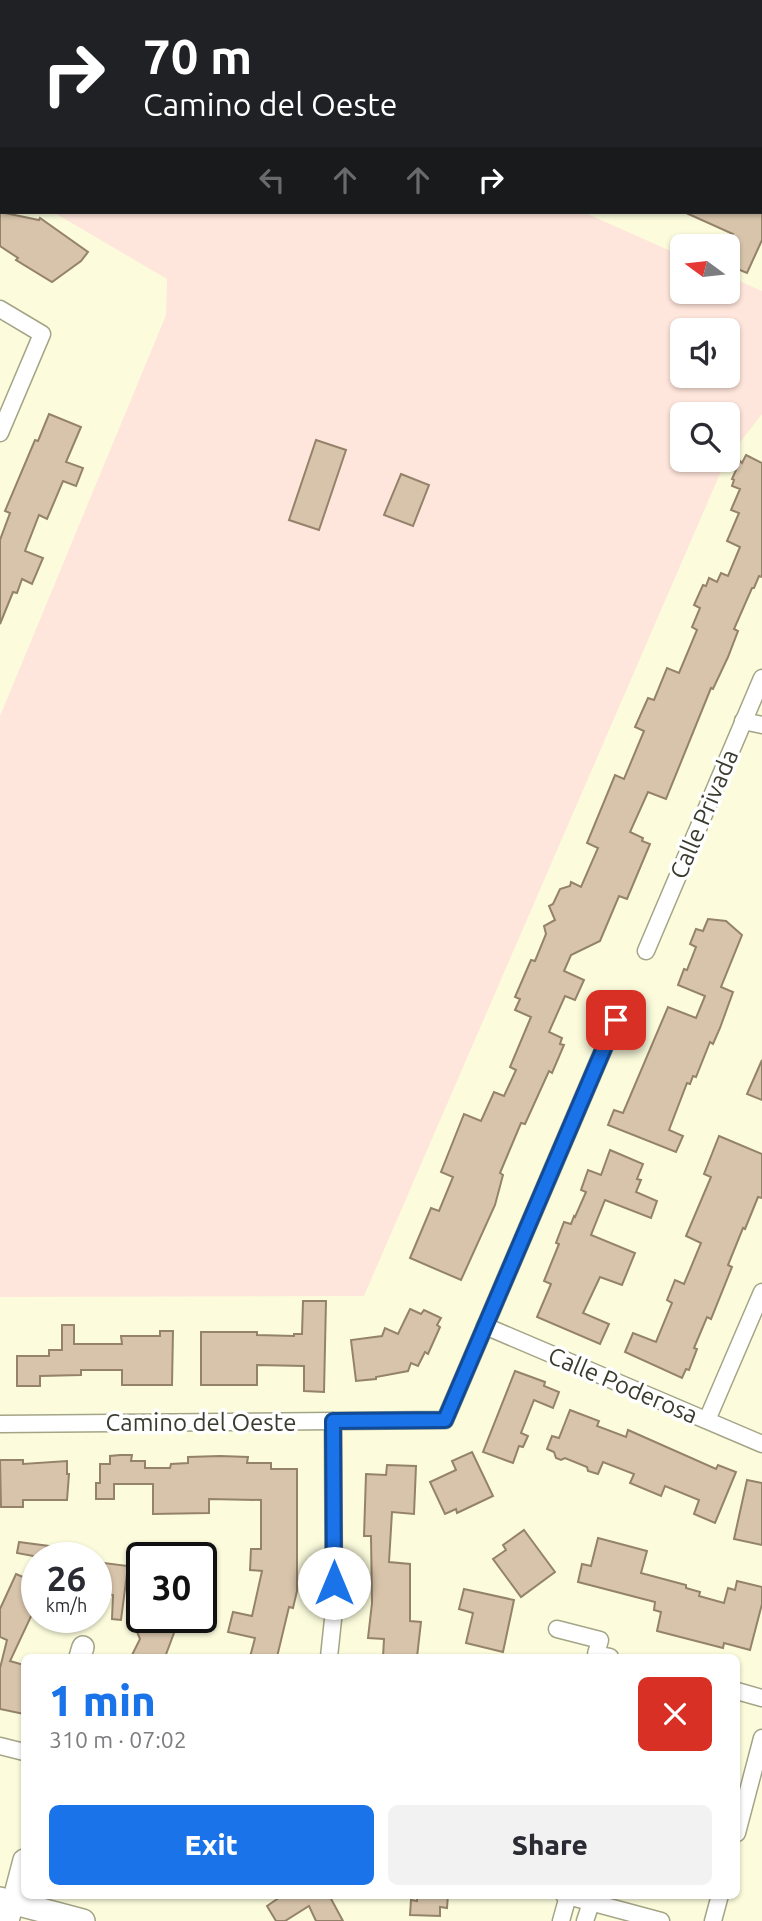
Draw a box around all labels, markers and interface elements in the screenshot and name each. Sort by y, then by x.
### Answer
icon: right [28,28,119,119]
text: 70 m [143,28,252,83]
text: Camino del Oeste [143,86,397,122]
icon: left [253,161,291,199]
icon: ahead [326,161,364,199]
icon: ahead [399,161,437,199]
icon: right [472,161,510,199]
north arrow [670,234,740,304]
map controls [670,234,740,472]
button: sound [670,318,740,388]
button: search [670,402,740,472]
street label: Calle Privada [665,745,743,883]
pin [586,990,646,1050]
icon: arrive [597,1001,635,1039]
street label: Calle Poderosa [544,1341,702,1429]
street label: Camino del Oeste [106,1409,296,1436]
speed limit sign: 30 [126,1542,217,1633]
position arrow [297,1546,371,1620]
text: 26 [47,1558,86,1598]
text: km/h [46,1595,87,1615]
text: 1 min [49,1677,156,1724]
button: close [638,1677,712,1751]
text: 310 m · 07:02 [49,1727,187,1752]
button: Exit [49,1805,374,1885]
button: Share [388,1805,712,1885]

